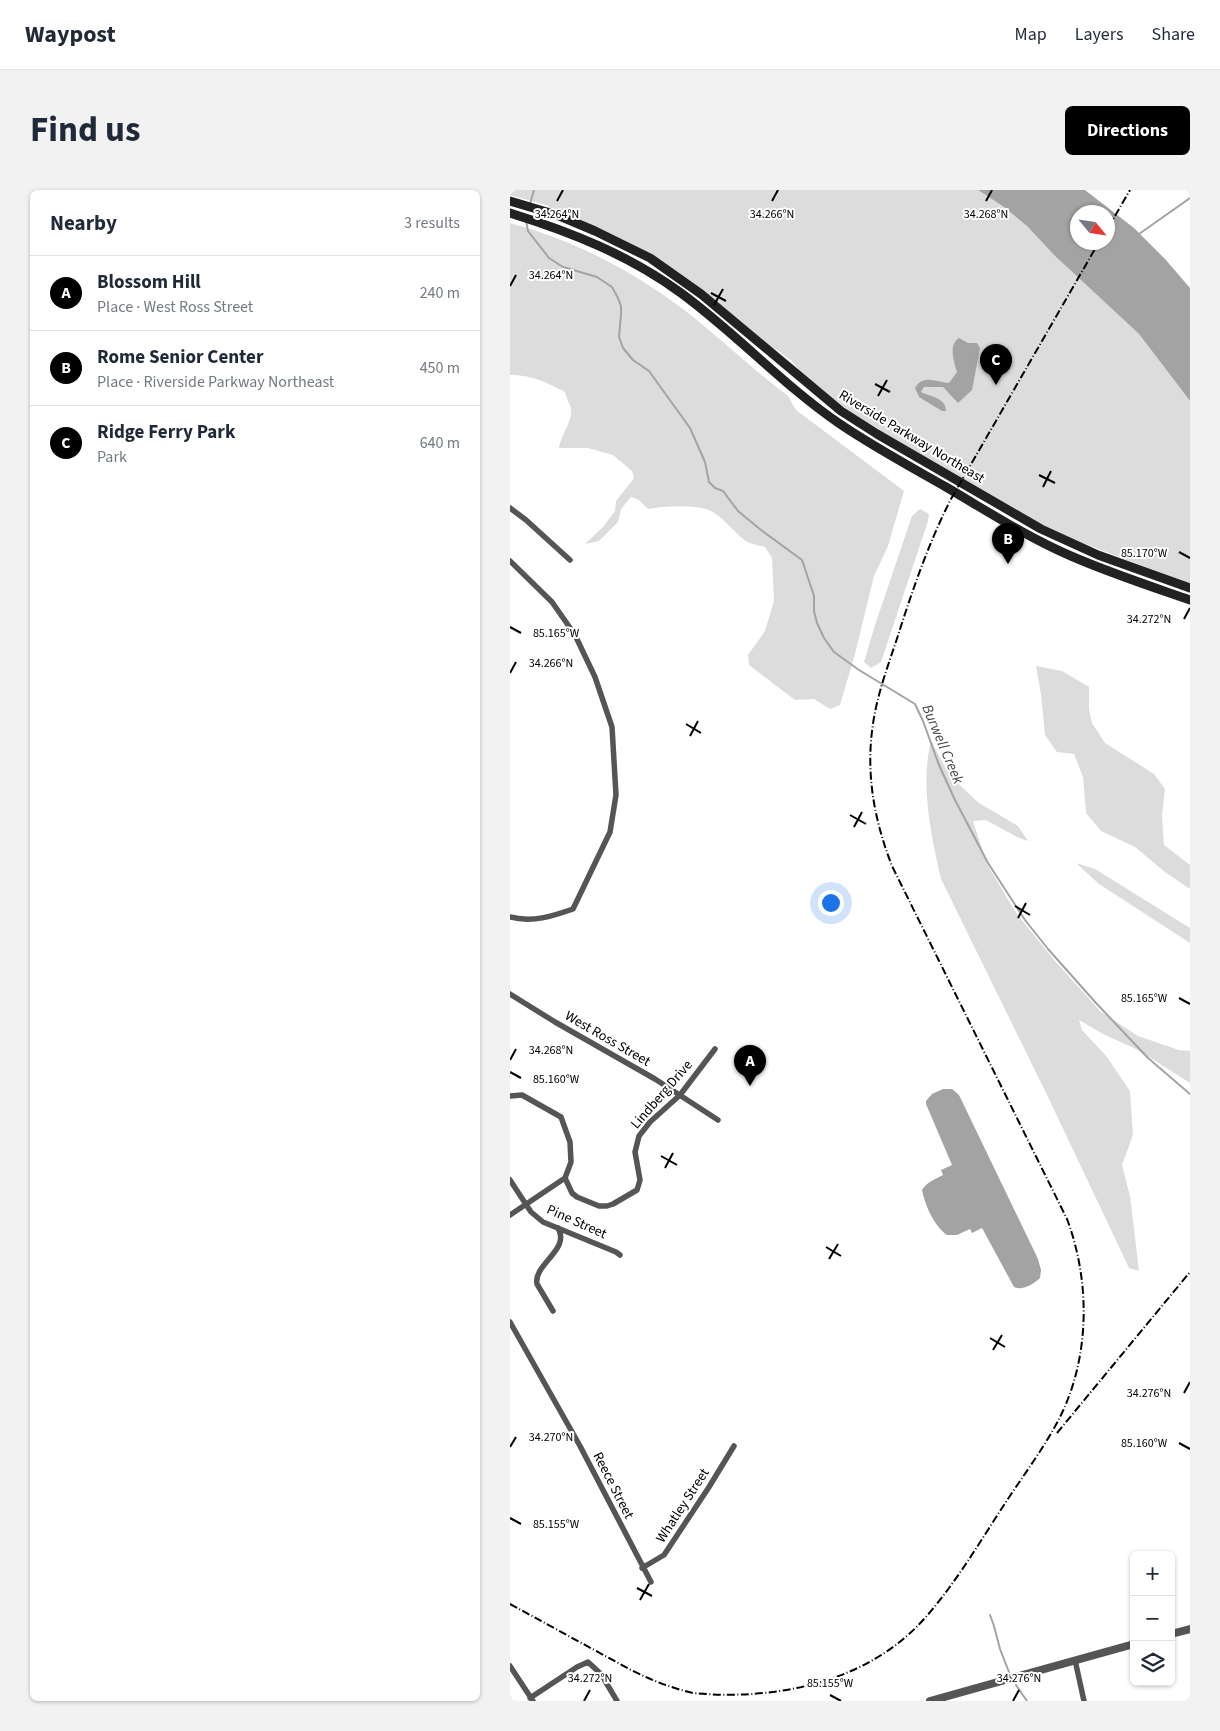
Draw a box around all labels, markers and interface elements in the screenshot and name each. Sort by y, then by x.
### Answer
text: Waypost [25,17,116,52]
text: Map [1015,22,1047,47]
text: Layers [1075,22,1124,47]
text: Share [1152,22,1195,47]
text: Find us [30,105,140,155]
button: Directions [1065,106,1190,155]
north arrow [1070,205,1115,250]
text: 34.264°N [535,206,579,223]
text: 34.266°N [750,206,794,223]
text: 34.268°N [964,206,1008,223]
text: Nearby [50,208,117,238]
text: 3 results [404,212,460,234]
text: 34.264°N [529,267,573,284]
text: Blossom Hill [97,269,201,296]
text: A [61,282,71,304]
text: 240 m [420,282,460,304]
text: Place · West Ross Street [97,296,253,318]
text: Rome Senior Center [97,344,263,371]
pin: C [980,344,1012,385]
text: B [61,357,71,379]
text: 450 m [420,357,460,379]
text: Place · Riverside Parkway Northeast [97,371,334,393]
street label: Riverside Parkway Northeast [835,385,988,489]
text: Ridge Ferry Park [97,419,235,446]
text: C [61,432,71,454]
text: 640 m [420,432,460,454]
text: Park [97,446,127,468]
pin: B [992,523,1024,564]
text: 85.170°W [1121,545,1168,562]
text: 34.272°N [1127,611,1171,628]
text: 85.165°W [533,625,580,642]
text: 34.266°N [529,655,573,672]
water label: Burwell Creek [916,701,969,788]
your location [818,890,844,916]
text: 85.165°W [1121,990,1168,1007]
street label: West Ross Street [561,1006,654,1072]
text: 34.268°N [529,1042,573,1059]
pin: A [734,1045,766,1086]
street label: Lindberg Drive [626,1056,697,1133]
text: 85.160°W [533,1071,580,1088]
street label: Pine Street [543,1200,610,1244]
text: 34.276°N [1127,1385,1171,1402]
text: 34.270°N [529,1429,573,1446]
text: 85.160°W [1121,1435,1168,1452]
street label: Reece Street [588,1449,639,1523]
street label: Whatley Street [651,1464,715,1547]
text: 85.155°W [533,1516,580,1533]
map controls [1130,1551,1175,1686]
button: + [1130,1551,1175,1596]
button: − [1130,1596,1175,1641]
button: layers [1130,1641,1175,1686]
text: 34.272°N [568,1670,612,1687]
text: 34.276°N [997,1670,1041,1687]
text: 85.155°W [807,1675,854,1692]

